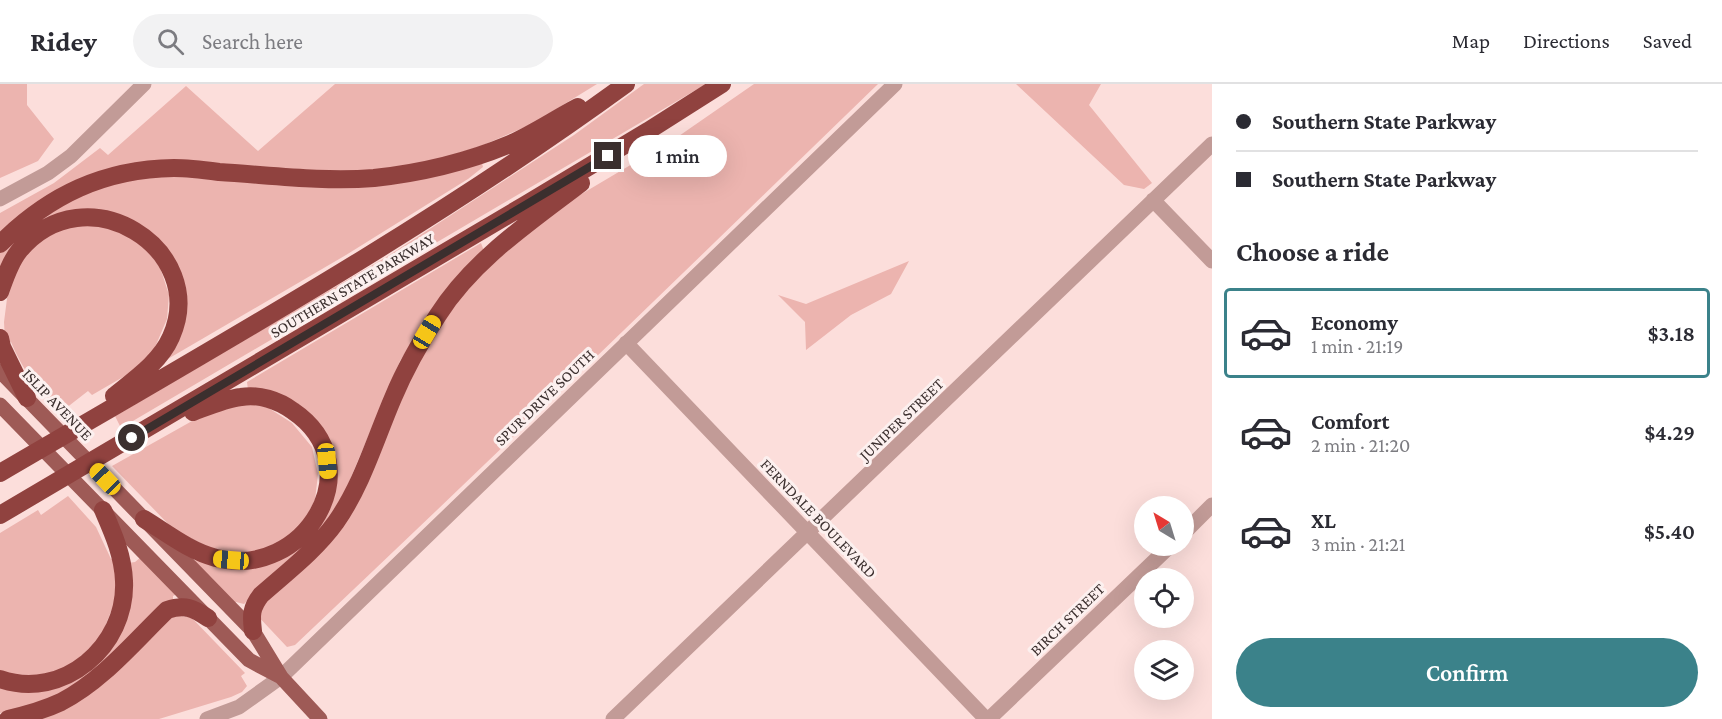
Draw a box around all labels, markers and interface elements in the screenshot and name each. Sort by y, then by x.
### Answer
search box [133,14,553,68]
icon: search [154,25,187,58]
text: Ridey [30,26,97,57]
text: Search here [202,29,303,54]
text: Map [1452,29,1490,53]
text: Directions [1523,29,1610,53]
text: Saved [1643,29,1692,53]
text: Southern State Parkway [1272,109,1496,134]
callout: 1 min [629,135,728,177]
route end [594,142,621,169]
text: 1 min [655,145,700,167]
text: Southern State Parkway [1272,167,1496,192]
street label: SOUTHERN STATE PARKWAY [267,229,438,341]
text: Choose a ride [1236,237,1389,267]
icon: car [1239,306,1293,360]
text: Economy [1311,310,1398,335]
car [410,312,444,352]
text: $3.18 [1648,321,1695,346]
text: 1 min · 21:19 [1311,335,1403,357]
street label: SPUR DRIVE SOUTH [491,346,597,449]
street label: ISLIP AVENUE [19,365,96,444]
street label: JUNIPER STREET [854,375,948,466]
icon: car [1239,405,1293,459]
text: Comfort [1311,409,1389,434]
text: $4.29 [1644,420,1695,445]
route start [118,424,145,451]
text: 2 min · 21:20 [1311,434,1410,456]
car [316,442,338,480]
street label: FERNDALE BOULEVARD [757,455,880,581]
car [86,460,124,498]
north arrow [1134,496,1194,556]
map controls [1134,496,1194,700]
icon: car [1239,504,1293,558]
text: XL [1311,508,1336,533]
text: $5.40 [1644,519,1695,544]
text: 3 min · 21:21 [1311,533,1406,555]
car [212,549,250,571]
button: locate [1134,568,1194,628]
street label: BIRCH STREET [1027,580,1108,659]
button: Confirm [1236,638,1698,707]
button: layers [1134,640,1194,700]

